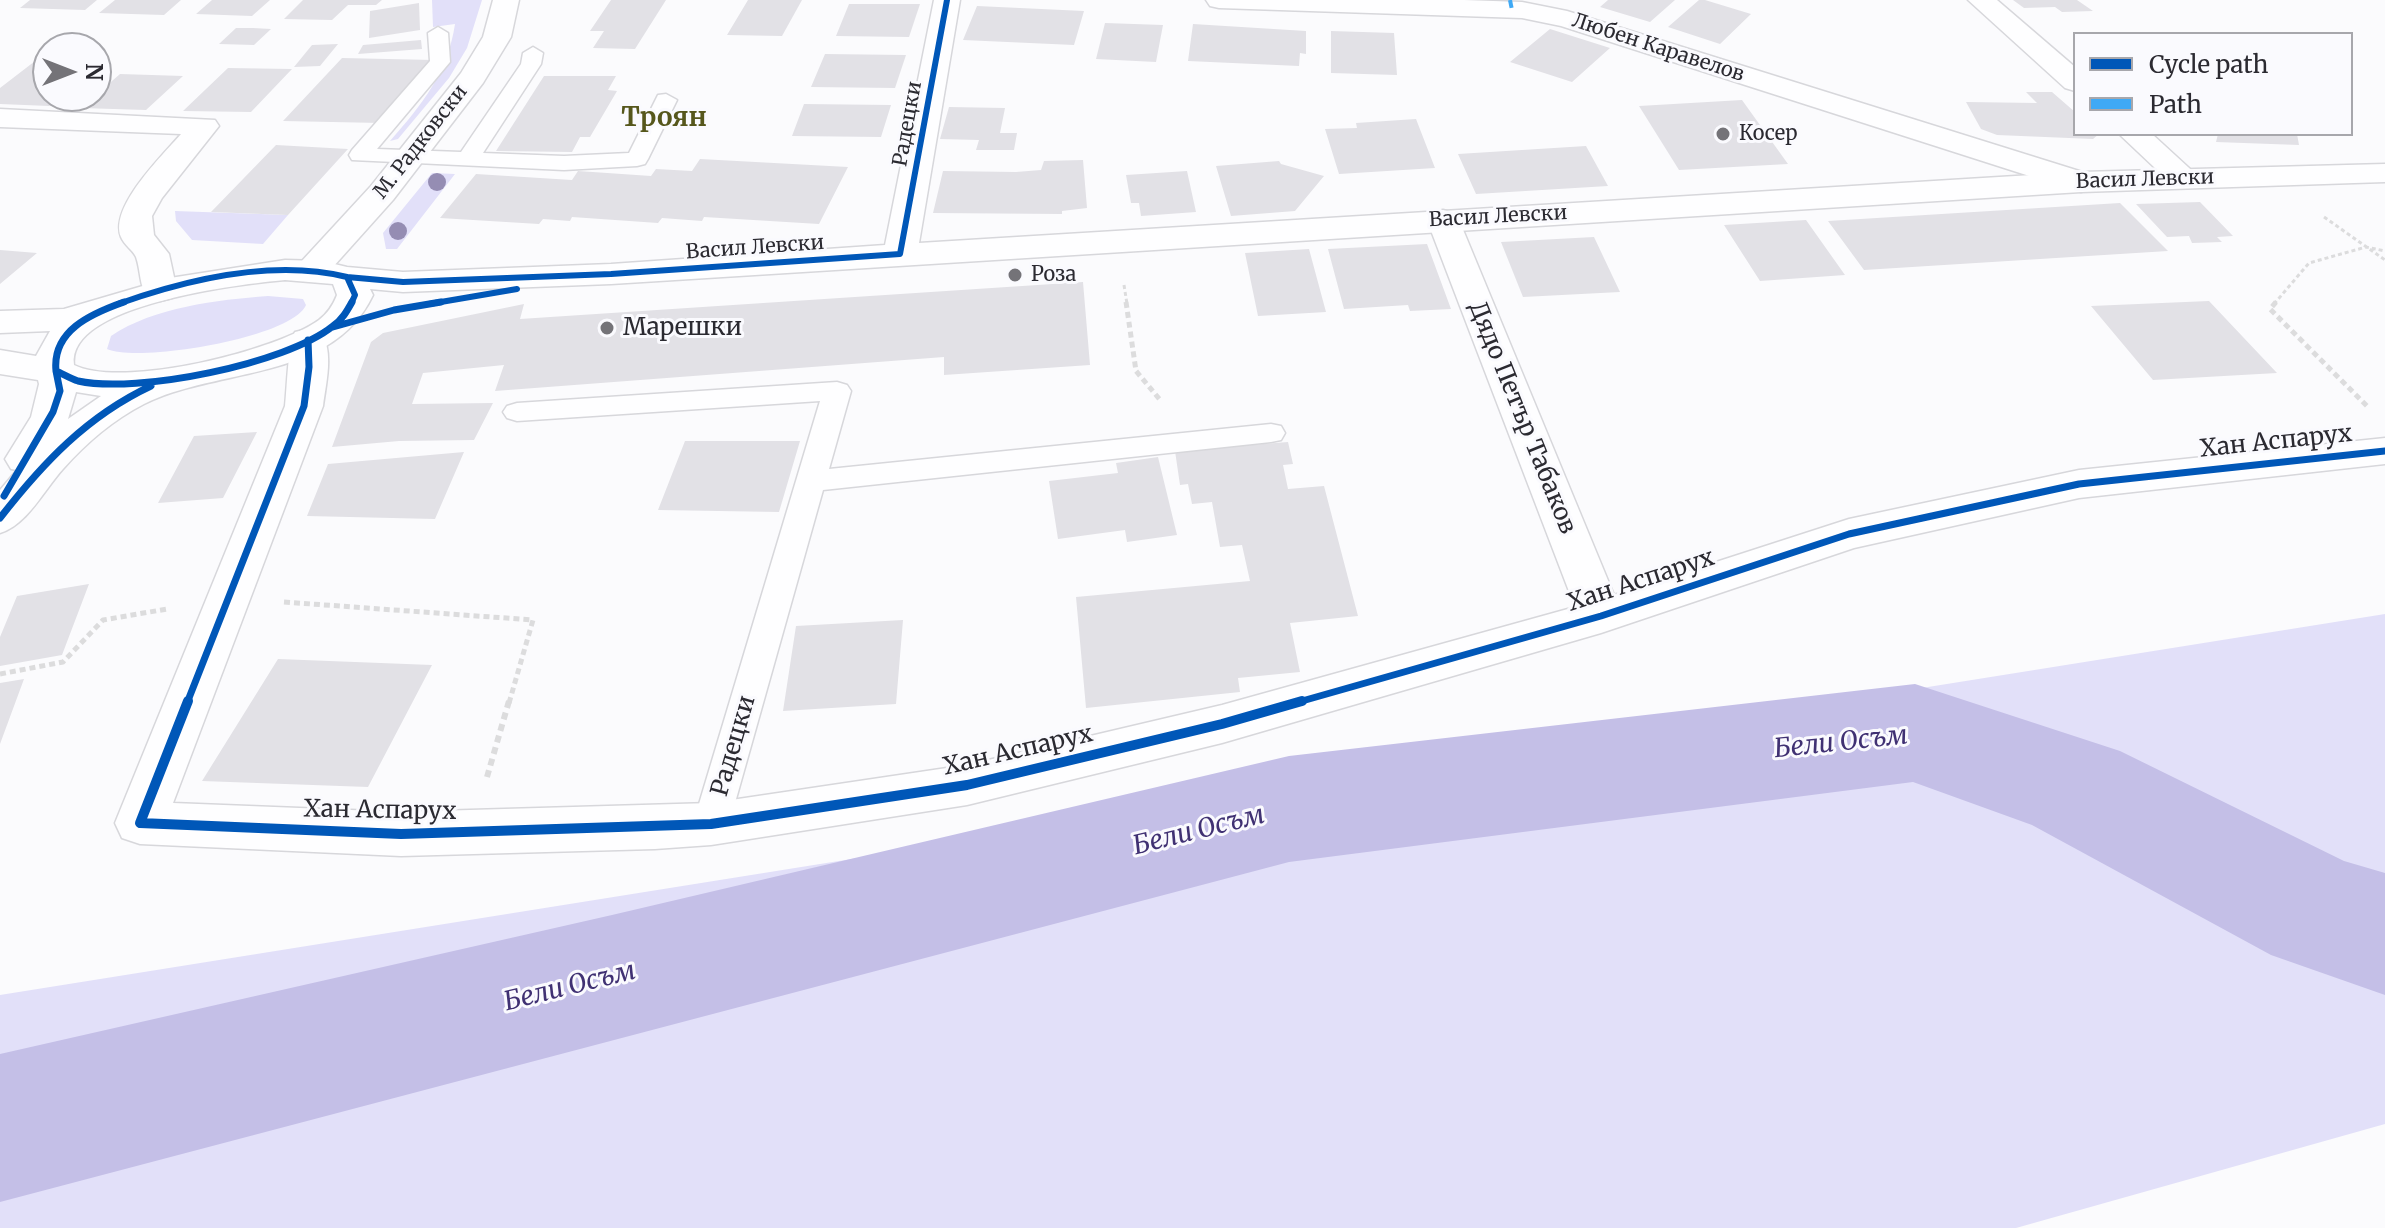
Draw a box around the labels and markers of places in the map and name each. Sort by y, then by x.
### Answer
place label: Косер [1739,122,1797,146]
marker: Косер [1714,125,1732,143]
place label: Роза [1031,263,1076,287]
marker: Роза [1006,266,1024,284]
place label: Марешки [623,314,742,342]
marker: Марешки [598,319,616,337]

